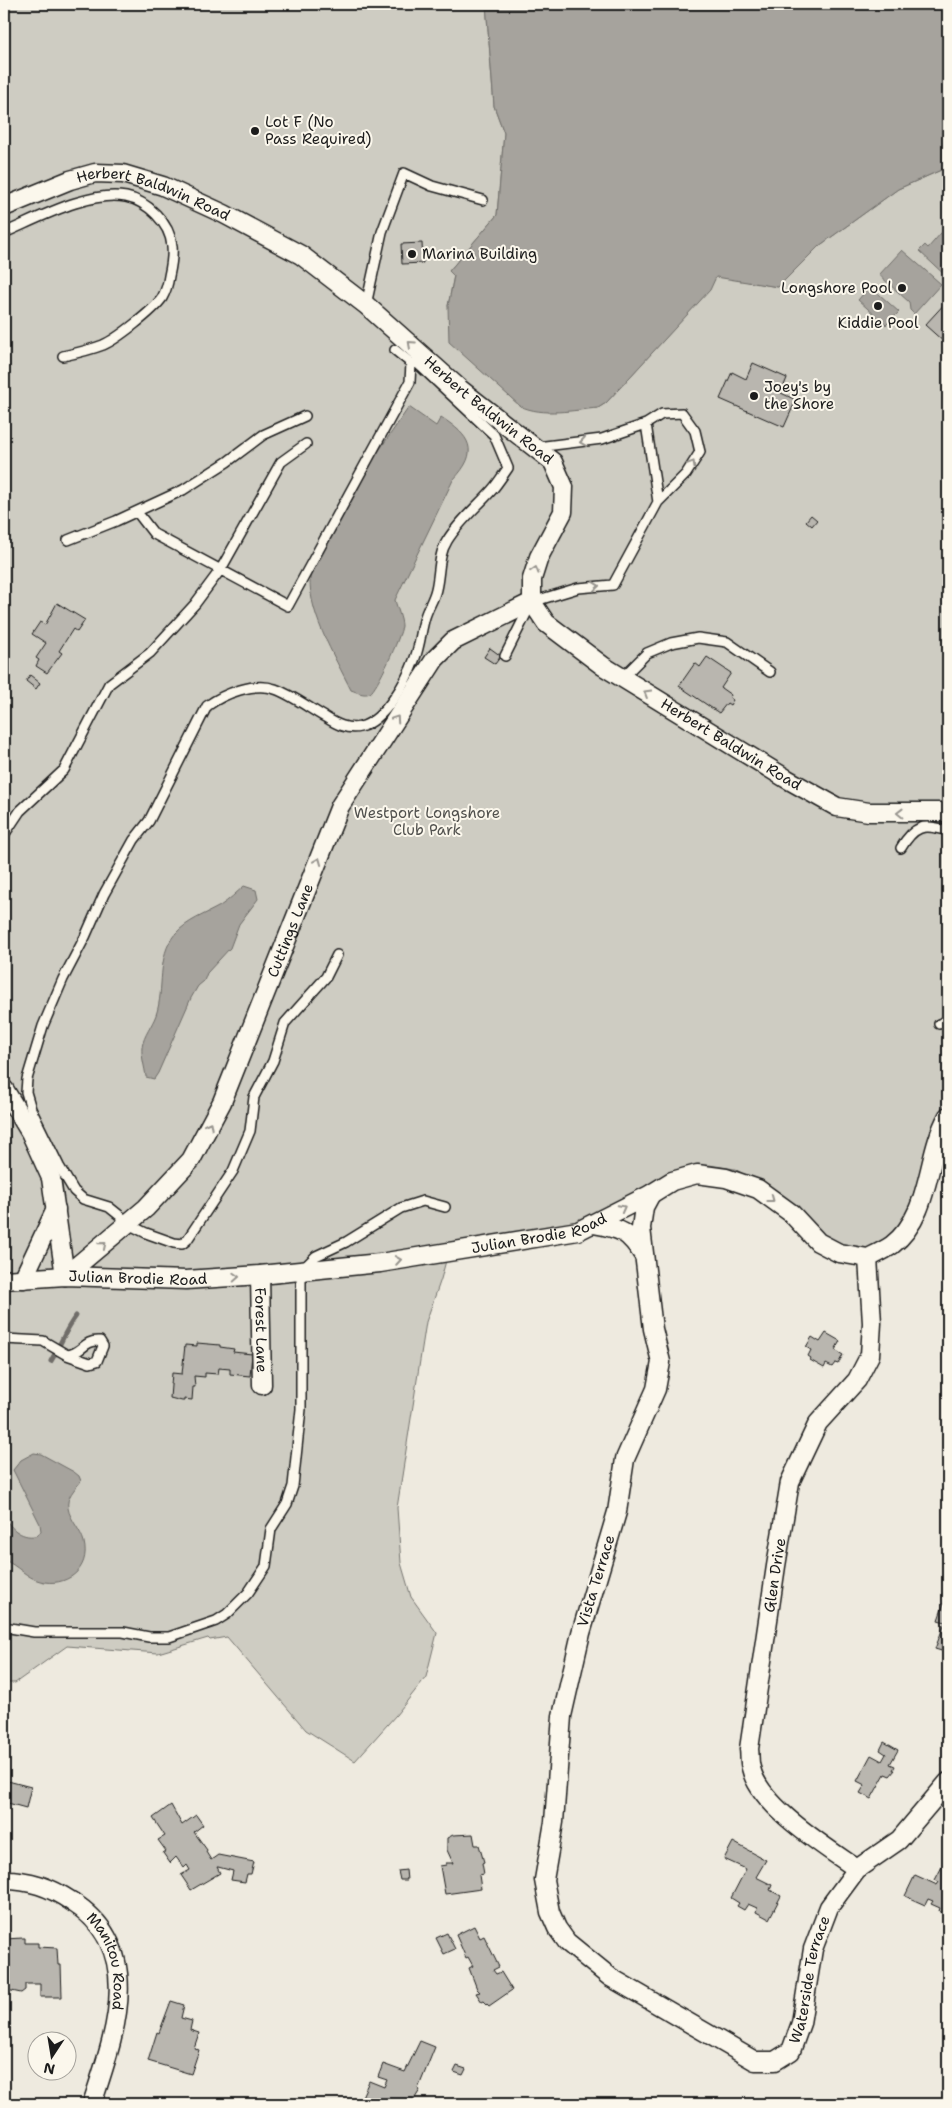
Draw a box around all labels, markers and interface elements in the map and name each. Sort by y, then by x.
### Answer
place label: Lot F (No Pass Required) [265,112,371,149]
marker: Lot F (No Pass Required) [249,125,261,137]
street label: Herbert Baldwin Road [74,163,234,226]
place label: Marina Building [422,244,537,264]
marker: Marina Building [406,248,418,260]
place label: Longshore Pool [781,278,892,298]
marker: Longshore Pool [896,282,908,294]
marker: Kiddie Pool [872,300,884,312]
place label: Kiddie Pool [838,313,919,333]
one-way arrow [407,341,416,350]
street label: Herbert Baldwin Road [420,351,558,469]
place label: Joey's by the Shore [764,377,834,414]
marker: Joey's by the Shore [748,390,760,402]
one-way arrow [578,436,587,446]
one-way arrow [686,460,696,469]
one-way arrow [529,567,539,575]
one-way arrow [593,581,601,592]
one-way arrow [643,690,652,699]
street label: Herbert Baldwin Road [657,694,806,795]
one-way arrow [390,716,399,725]
park label: Westport Longshore Club Park [354,803,500,840]
one-way arrow [895,808,903,818]
one-way arrow [312,857,322,866]
street label: Cuttings Lane [263,880,318,980]
one-way arrow [203,1121,213,1130]
one-way arrow [765,1193,774,1201]
one-way arrow [617,1204,626,1214]
street label: Julian Brodie Road [470,1208,610,1258]
one-way arrow [97,1241,106,1250]
one-way arrow [394,1256,402,1266]
street label: Julian Brodie Road [68,1266,208,1290]
one-way arrow [233,1271,241,1282]
street label: Forest Lane [250,1287,272,1373]
street label: Vista Terrace [573,1533,619,1629]
street label: Glen Drive [759,1536,791,1614]
street label: Manitou Road [82,1908,129,2012]
street label: Waterside Terrace [784,1913,835,2046]
north arrow [28,2030,78,2080]
text: N [42,2059,57,2079]

